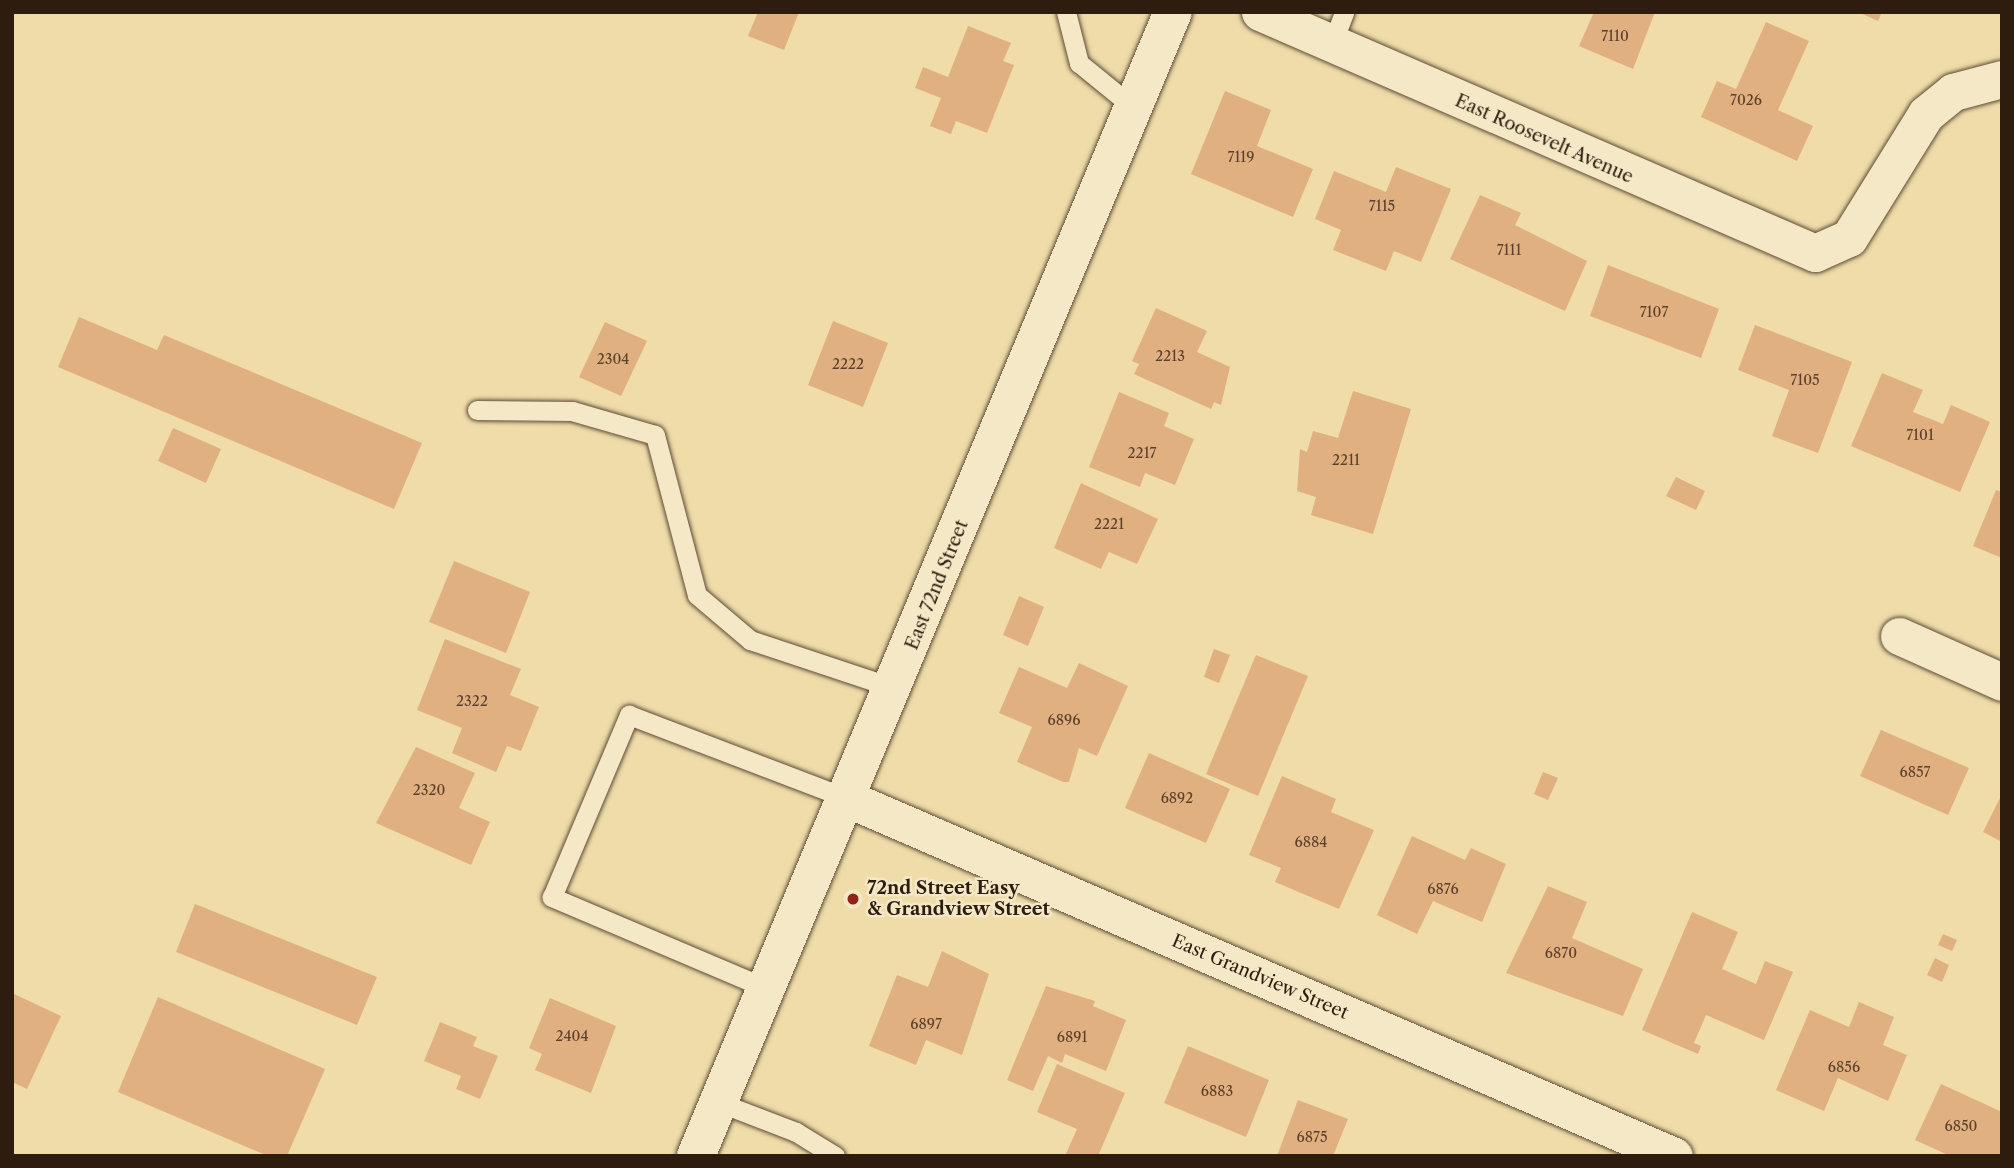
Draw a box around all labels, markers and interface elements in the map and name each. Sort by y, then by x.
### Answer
house number: 7110 [1601,28,1629,44]
street label: East Roosevelt Avenue [1451,90,1637,188]
house number: 7026 [1730,92,1762,108]
house number: 7119 [1228,149,1254,165]
house number: 7115 [1369,198,1395,214]
house number: 7111 [1497,242,1521,258]
house number: 7107 [1640,304,1668,320]
house number: 2213 [1155,348,1185,364]
house number: 2304 [597,351,629,367]
house number: 2222 [832,356,864,372]
house number: 7105 [1790,372,1820,388]
house number: 7101 [1906,427,1934,443]
house number: 2217 [1128,445,1156,461]
house number: 2211 [1332,452,1360,468]
house number: 2221 [1094,516,1124,532]
street label: East 72nd Street [901,517,973,653]
house number: 2322 [456,693,488,709]
house number: 6896 [1048,712,1080,728]
house number: 6857 [1900,764,1930,780]
house number: 2320 [413,782,445,798]
house number: 6892 [1161,790,1193,806]
house number: 6884 [1295,834,1327,850]
place label: 72nd Street Easy & Grandview Street [867,878,1050,920]
house number: 6876 [1427,881,1459,897]
marker: 72nd Street Easy & Grandview Street [845,891,861,907]
street label: East Grandview Street [1168,930,1352,1024]
house number: 6870 [1545,945,1577,961]
house number: 6897 [910,1016,942,1032]
house number: 2404 [555,1028,589,1044]
house number: 6891 [1057,1029,1087,1045]
house number: 6856 [1828,1059,1860,1075]
house number: 6883 [1201,1083,1233,1099]
house number: 6850 [1945,1118,1977,1134]
house number: 6875 [1297,1129,1327,1145]

